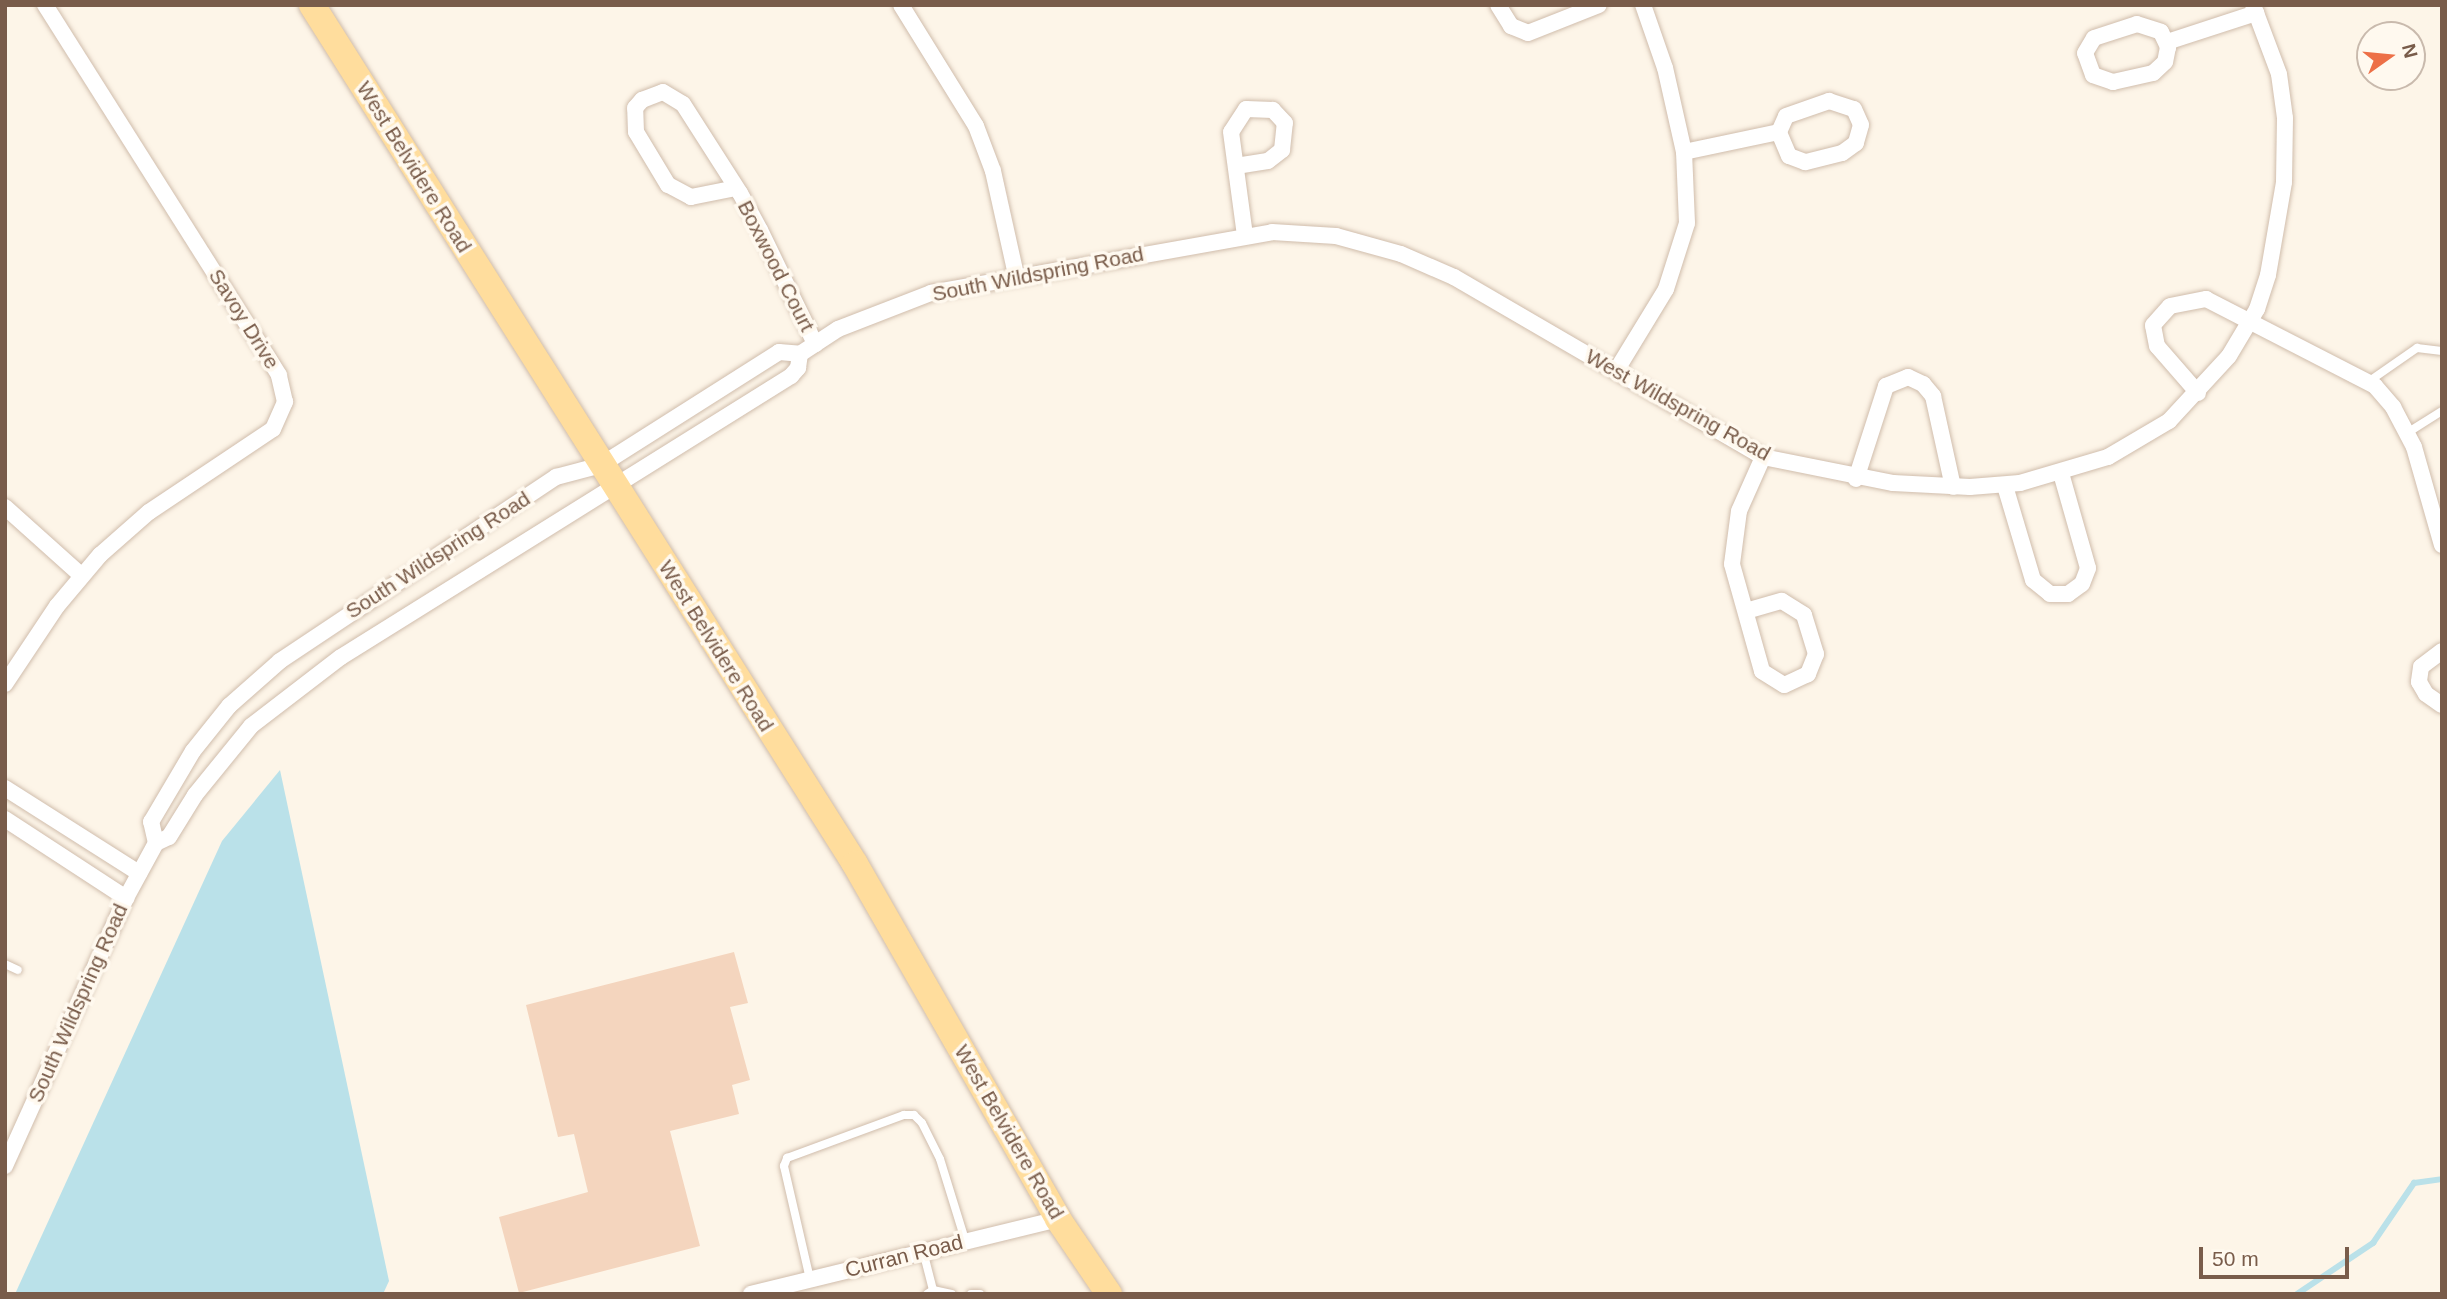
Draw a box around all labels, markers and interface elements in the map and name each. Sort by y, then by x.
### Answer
north arrow [2356,21,2426,91]
text: N [2398,42,2422,60]
street label: West Belvidere Road [351,77,477,257]
street label: Boxwood Court [732,196,820,336]
street label: South Wildspring Road [930,241,1146,307]
street label: Savoy Drive [203,264,285,374]
street label: West Wildspring Road [1581,344,1775,466]
street label: South Wildspring Road [341,486,535,624]
street label: West Belvidere Road [653,556,779,736]
street label: South Wildspring Road [23,900,133,1106]
street label: West Belvidere Road [949,1040,1069,1224]
street label: Curran Road [843,1229,965,1283]
scale bar [2202,1232,2352,1276]
text: 50 m [2212,1247,2259,1270]

